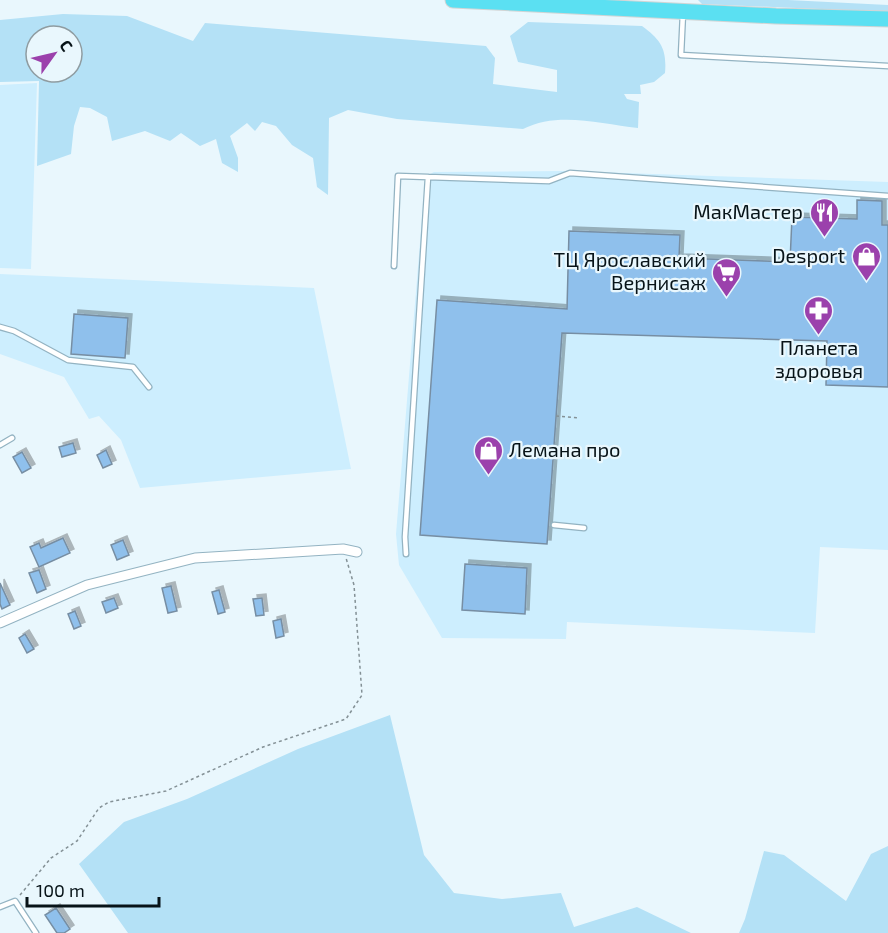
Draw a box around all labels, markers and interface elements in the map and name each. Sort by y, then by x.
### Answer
north arrow [24,24,84,84]
text: С [56,36,77,55]
restaurant icon: МакМастер [808,196,840,238]
place label: МакМастер [693,199,803,223]
shop icon: Desport [850,240,882,282]
place label: Desport [772,243,845,267]
place label: ТЦ Ярославский Вернисаж [554,247,706,294]
supermarket icon: ТЦ Ярославский Вернисаж [711,256,743,298]
pharmacy icon: Планета здоровья [803,294,835,336]
place label: Планета здоровья [775,335,863,382]
shop icon: Лемана про [472,434,504,476]
place label: Лемана про [509,437,621,461]
scale bar [27,870,159,908]
text: 100 m [36,879,85,901]

